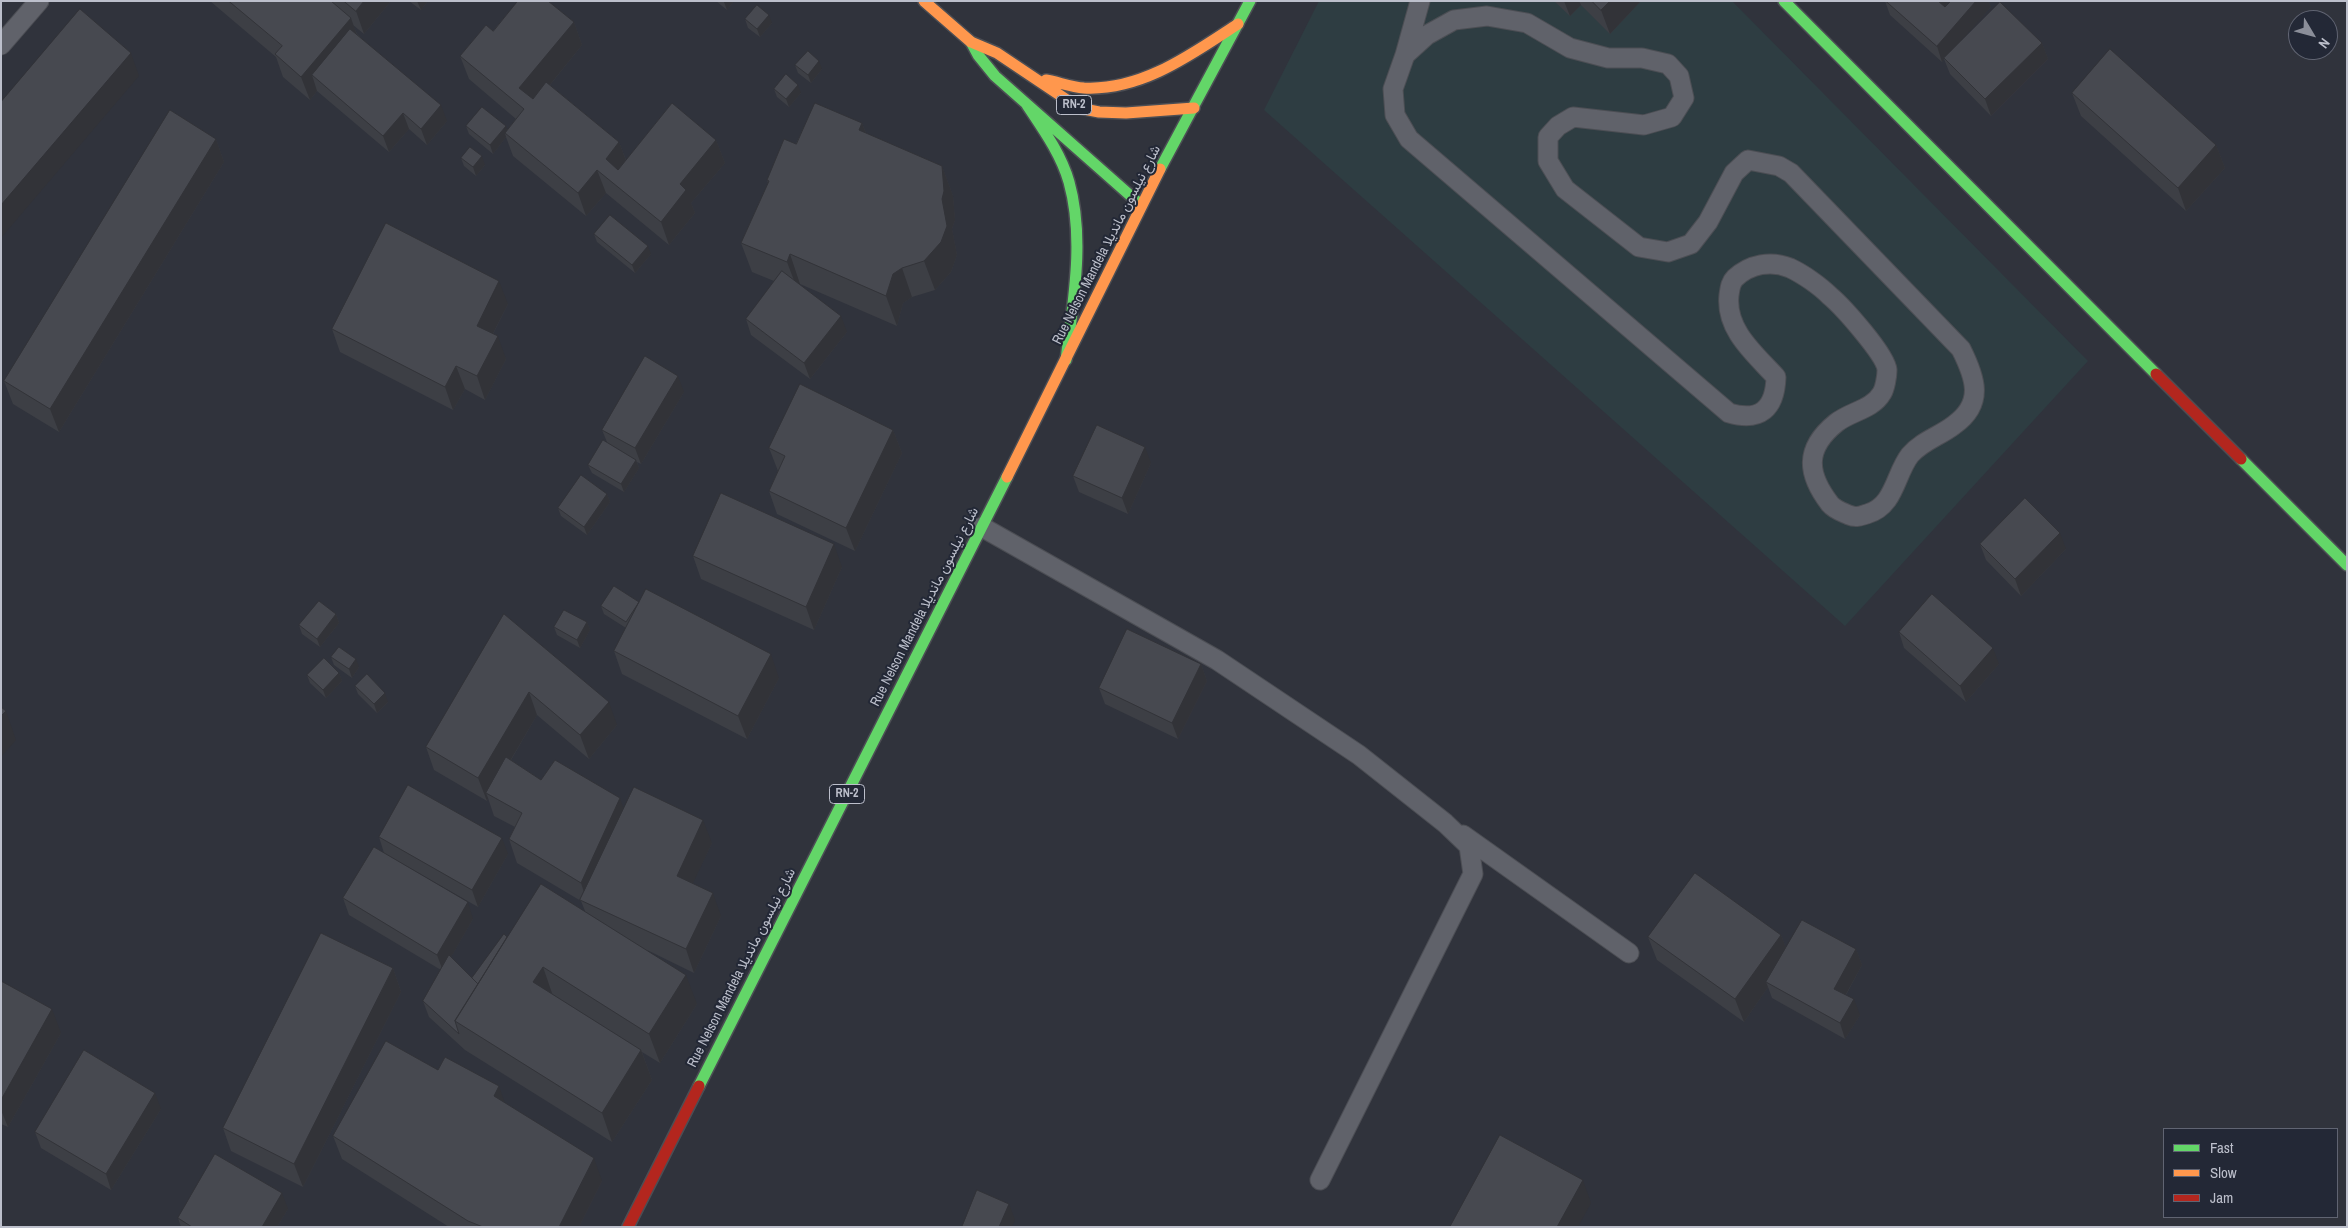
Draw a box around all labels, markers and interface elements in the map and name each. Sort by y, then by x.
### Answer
north arrow [2288,10,2338,60]
text: N [2315,35,2334,52]
road number: RN-2 [1056,96,1092,114]
street label: Rue Nelson Mandela شارع نيلسون مانديلا [1049,143,1165,347]
street label: Rue Nelson Mandela شارع نيلسون مانديلا [867,505,983,709]
road number: RN-2 [830,784,864,804]
street label: Rue Nelson Mandela شارع نيلسون مانديلا [684,866,800,1070]
legend [2163,1128,2338,1218]
text: Fast [2210,1137,2233,1158]
text: Slow [2210,1162,2237,1183]
text: Jam [2210,1187,2233,1208]

